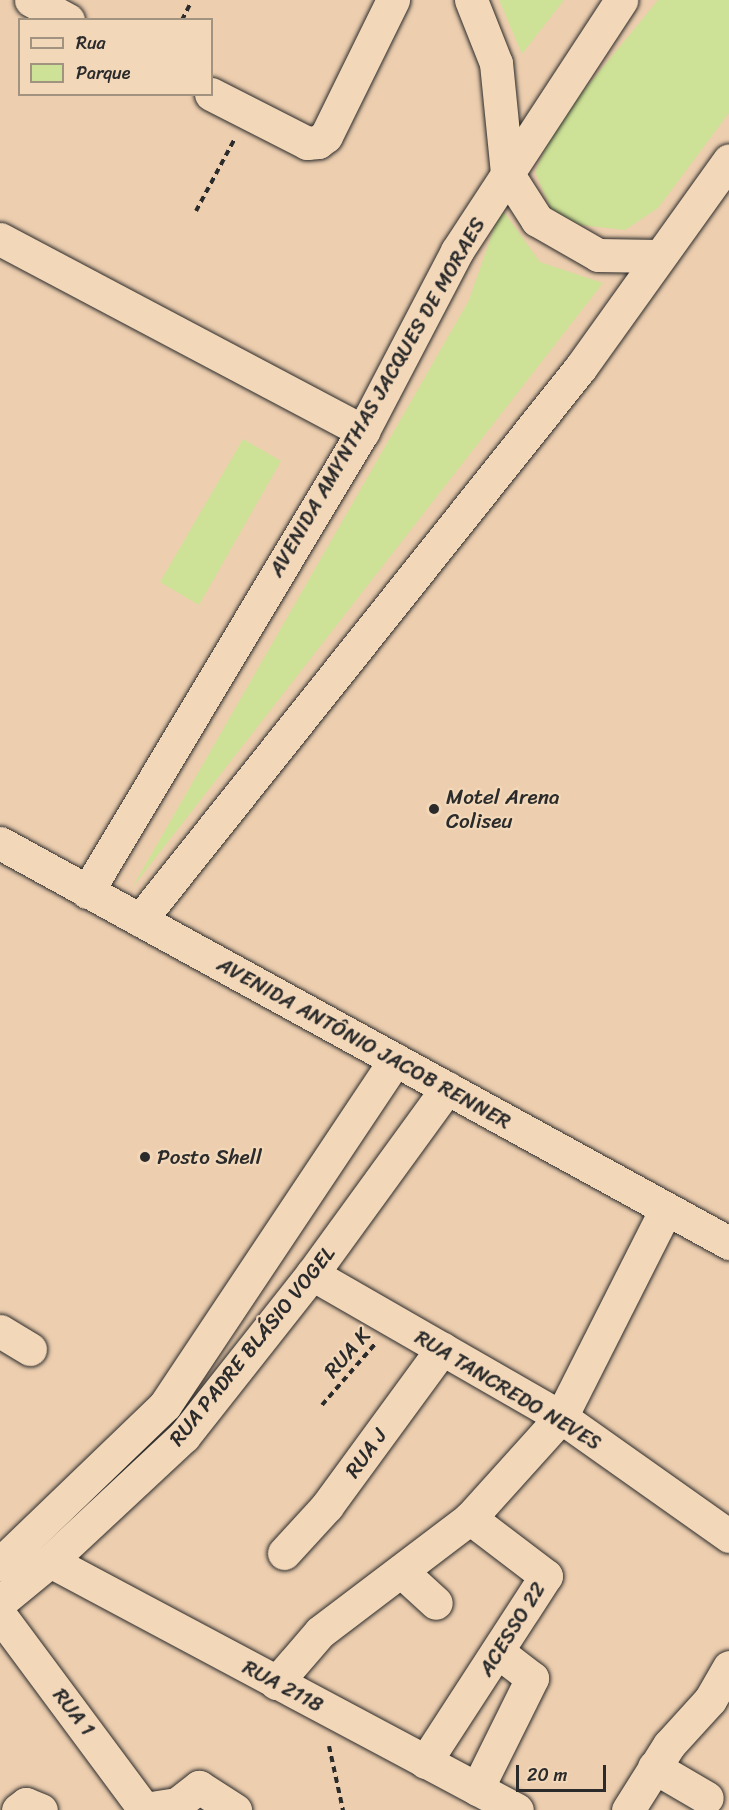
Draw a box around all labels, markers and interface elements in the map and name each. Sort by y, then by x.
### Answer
legend [18,18,213,96]
text: Rua [76,27,106,59]
text: Parque [76,57,130,89]
street label: AVENIDA AMYNTHAS JACQUES DE MORAES [264,214,490,580]
place label: Motel Arena Coliseu [446,784,560,834]
marker: Motel Arena Coliseu [427,802,441,816]
street label: AVENIDA ANTÔNIO JACOB RENNER [213,952,515,1134]
place label: Posto Shell [157,1144,262,1170]
marker: Posto Shell [138,1150,152,1164]
street label: RUA PADRE BLÁSIO VOGEL [164,1242,340,1450]
street label: RUA K [319,1323,375,1383]
street label: RUA TANCREDO NEVES [410,1324,606,1456]
street label: RUA J [340,1424,392,1482]
street label: ACESSO 22 [473,1577,551,1681]
street label: RUA 2118 [238,1654,328,1718]
street label: RUA 1 [48,1683,100,1741]
scale bar [519,1753,609,1791]
text: 20 m [527,1759,567,1791]

